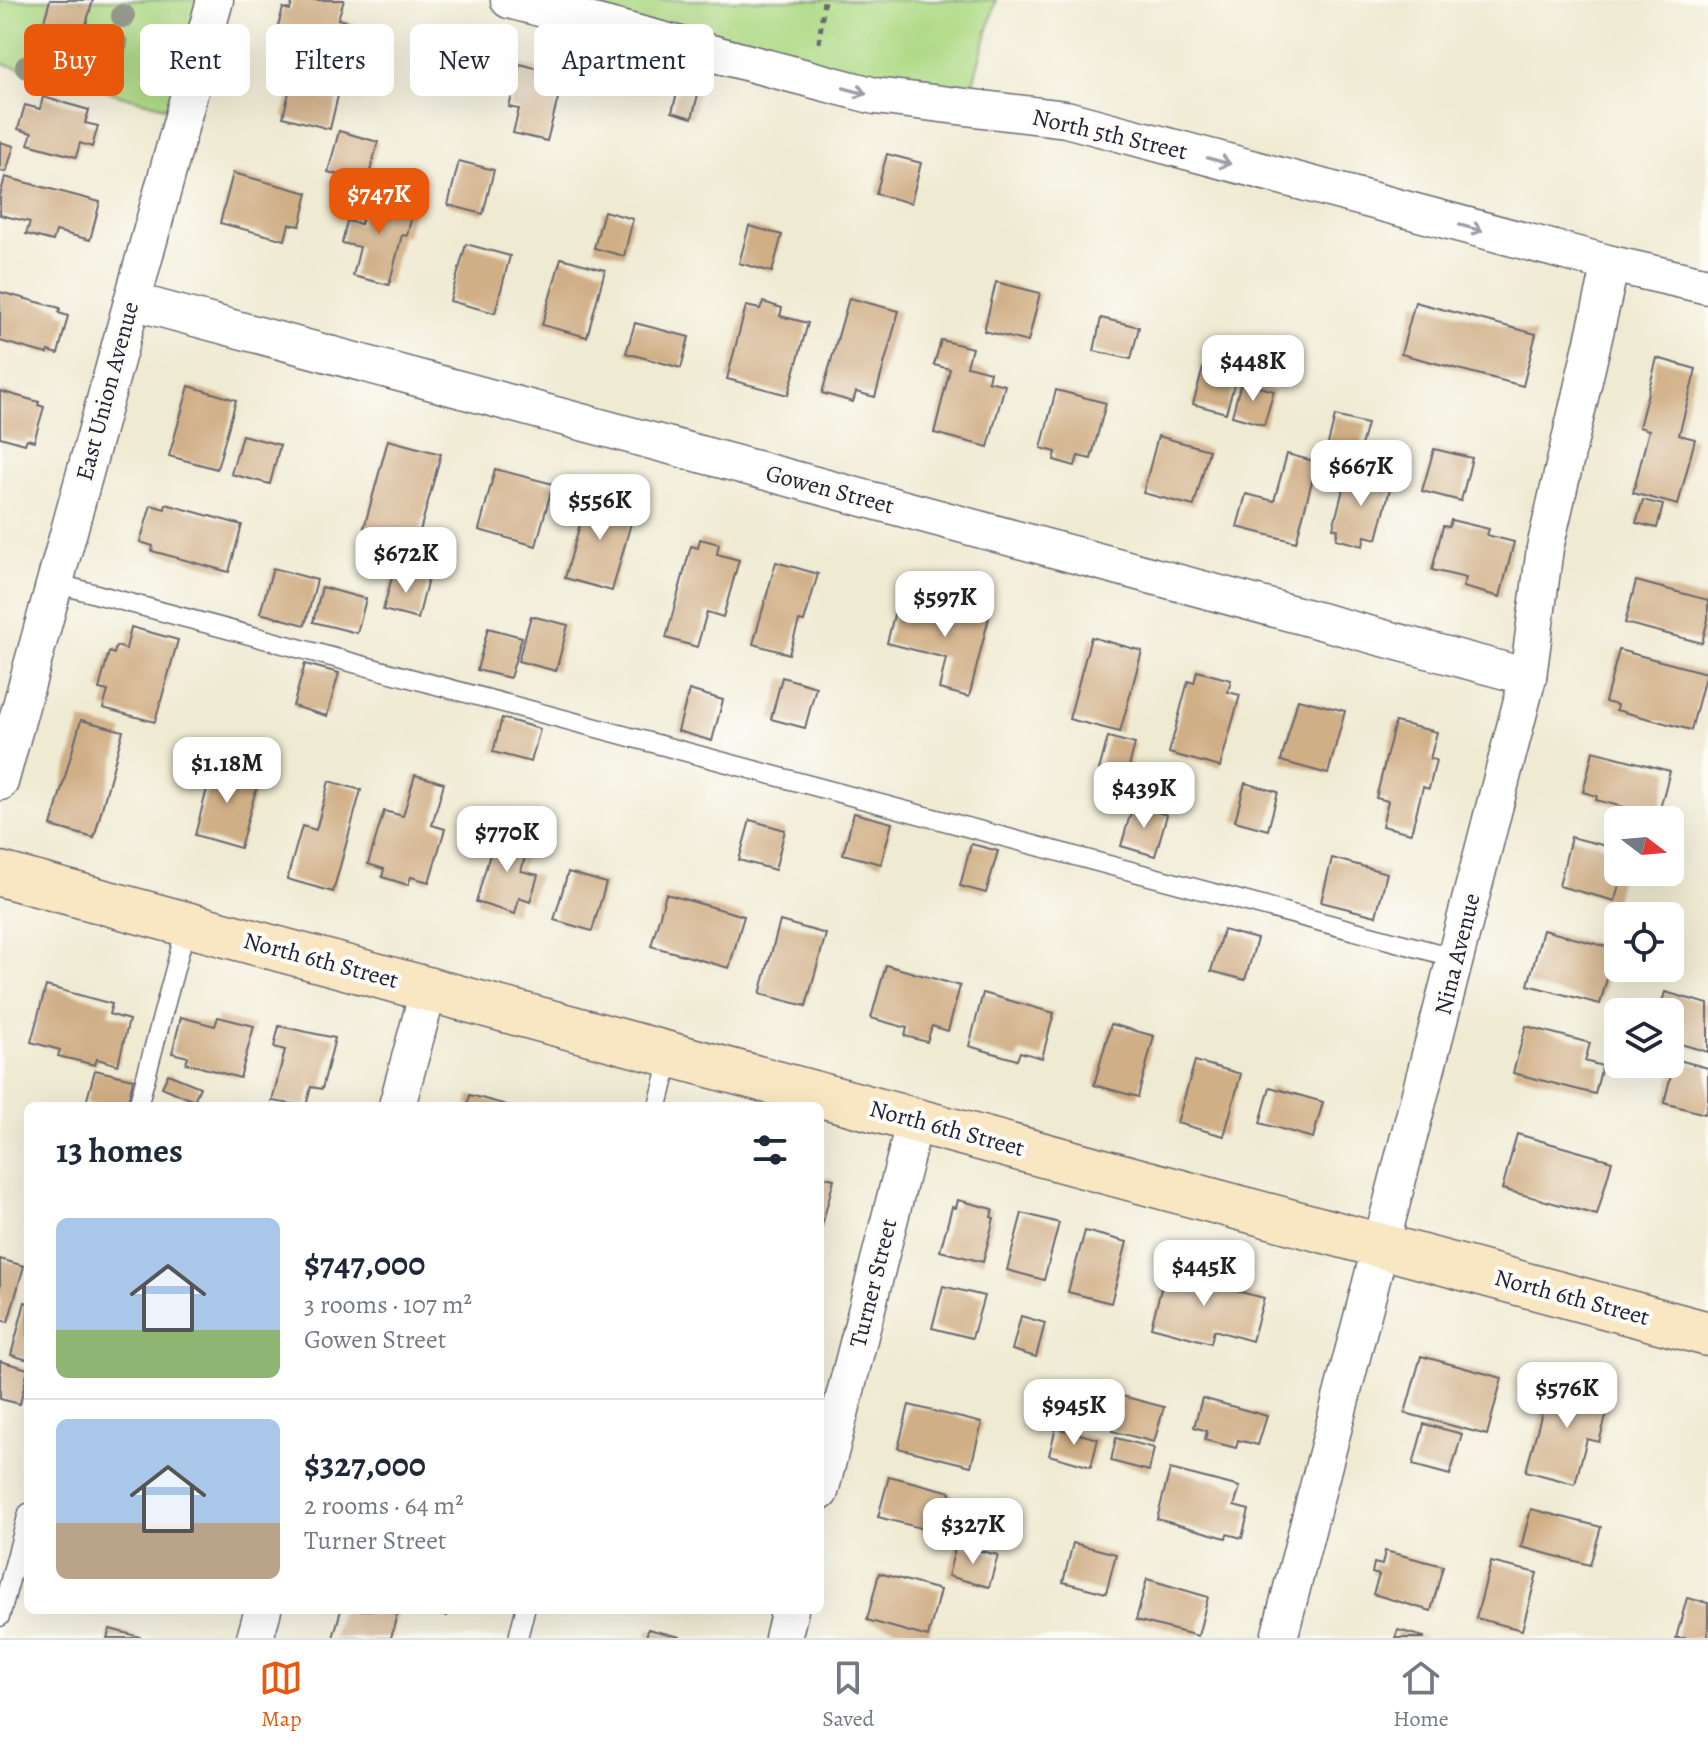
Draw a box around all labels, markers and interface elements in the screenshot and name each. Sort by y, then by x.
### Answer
chip: Buy [24,24,124,96]
chip: Rent [140,24,250,96]
chip: Filters [266,24,394,96]
chip: New [410,24,518,96]
chip: Apartment [534,24,714,96]
one-way arrow [841,84,867,99]
street label: North 5th Street [1029,101,1191,167]
one-way arrow [1206,154,1232,169]
pin: $747K [323,168,435,236]
text: $747K [347,176,411,211]
one-way arrow [1457,221,1483,236]
street label: East Union Avenue [68,298,146,484]
pin: $448K [1197,335,1309,403]
text: $448K [1220,343,1286,378]
pin: $667K [1305,440,1417,508]
text: $667K [1329,448,1393,483]
street label: Gowen Street [762,457,898,521]
pin: $556K [544,474,656,542]
text: $556K [568,482,632,517]
pin: $672K [350,527,462,595]
text: $672K [373,535,439,570]
pin: $597K [889,571,1001,639]
text: $597K [913,579,977,614]
pin: $1.18M [162,737,292,805]
text: $1.18M [191,745,263,780]
pin: $439K [1088,762,1200,830]
text: $439K [1112,770,1176,805]
pin: $770K [451,806,563,874]
north arrow [1604,806,1684,886]
map controls [1604,806,1684,1078]
text: $770K [475,814,539,849]
street label: Nina Avenue [1426,890,1488,1018]
button: locate [1604,902,1684,982]
street label: North 6th Street [240,924,402,996]
button: layers [1604,998,1684,1078]
street label: North 6th Street [866,1092,1028,1164]
text: 13 homes [56,1127,183,1174]
icon: filters [748,1128,792,1172]
street label: Turner Street [842,1215,904,1351]
text: $747,000 [304,1240,425,1287]
pin: $445K [1148,1240,1260,1308]
text: $445K [1172,1248,1236,1283]
icon: home [120,1250,216,1346]
street label: North 6th Street [1491,1261,1653,1333]
text: 3 rooms · 107 m² [304,1287,472,1322]
text: Gowen Street [304,1322,446,1357]
pin: $576K [1511,1362,1623,1430]
text: $576K [1535,1370,1599,1405]
pin: $945K [1018,1379,1130,1447]
text: $945K [1042,1387,1106,1422]
text: $327,000 [304,1441,426,1488]
icon: home [120,1451,216,1547]
text: 2 rooms · 64 m² [304,1488,464,1523]
pin: $327K [917,1498,1029,1566]
text: $327K [941,1506,1005,1541]
text: Turner Street [304,1523,446,1558]
tab: Map [259,1656,303,1734]
tab: Saved [822,1656,874,1734]
tab: Home [1393,1656,1449,1734]

